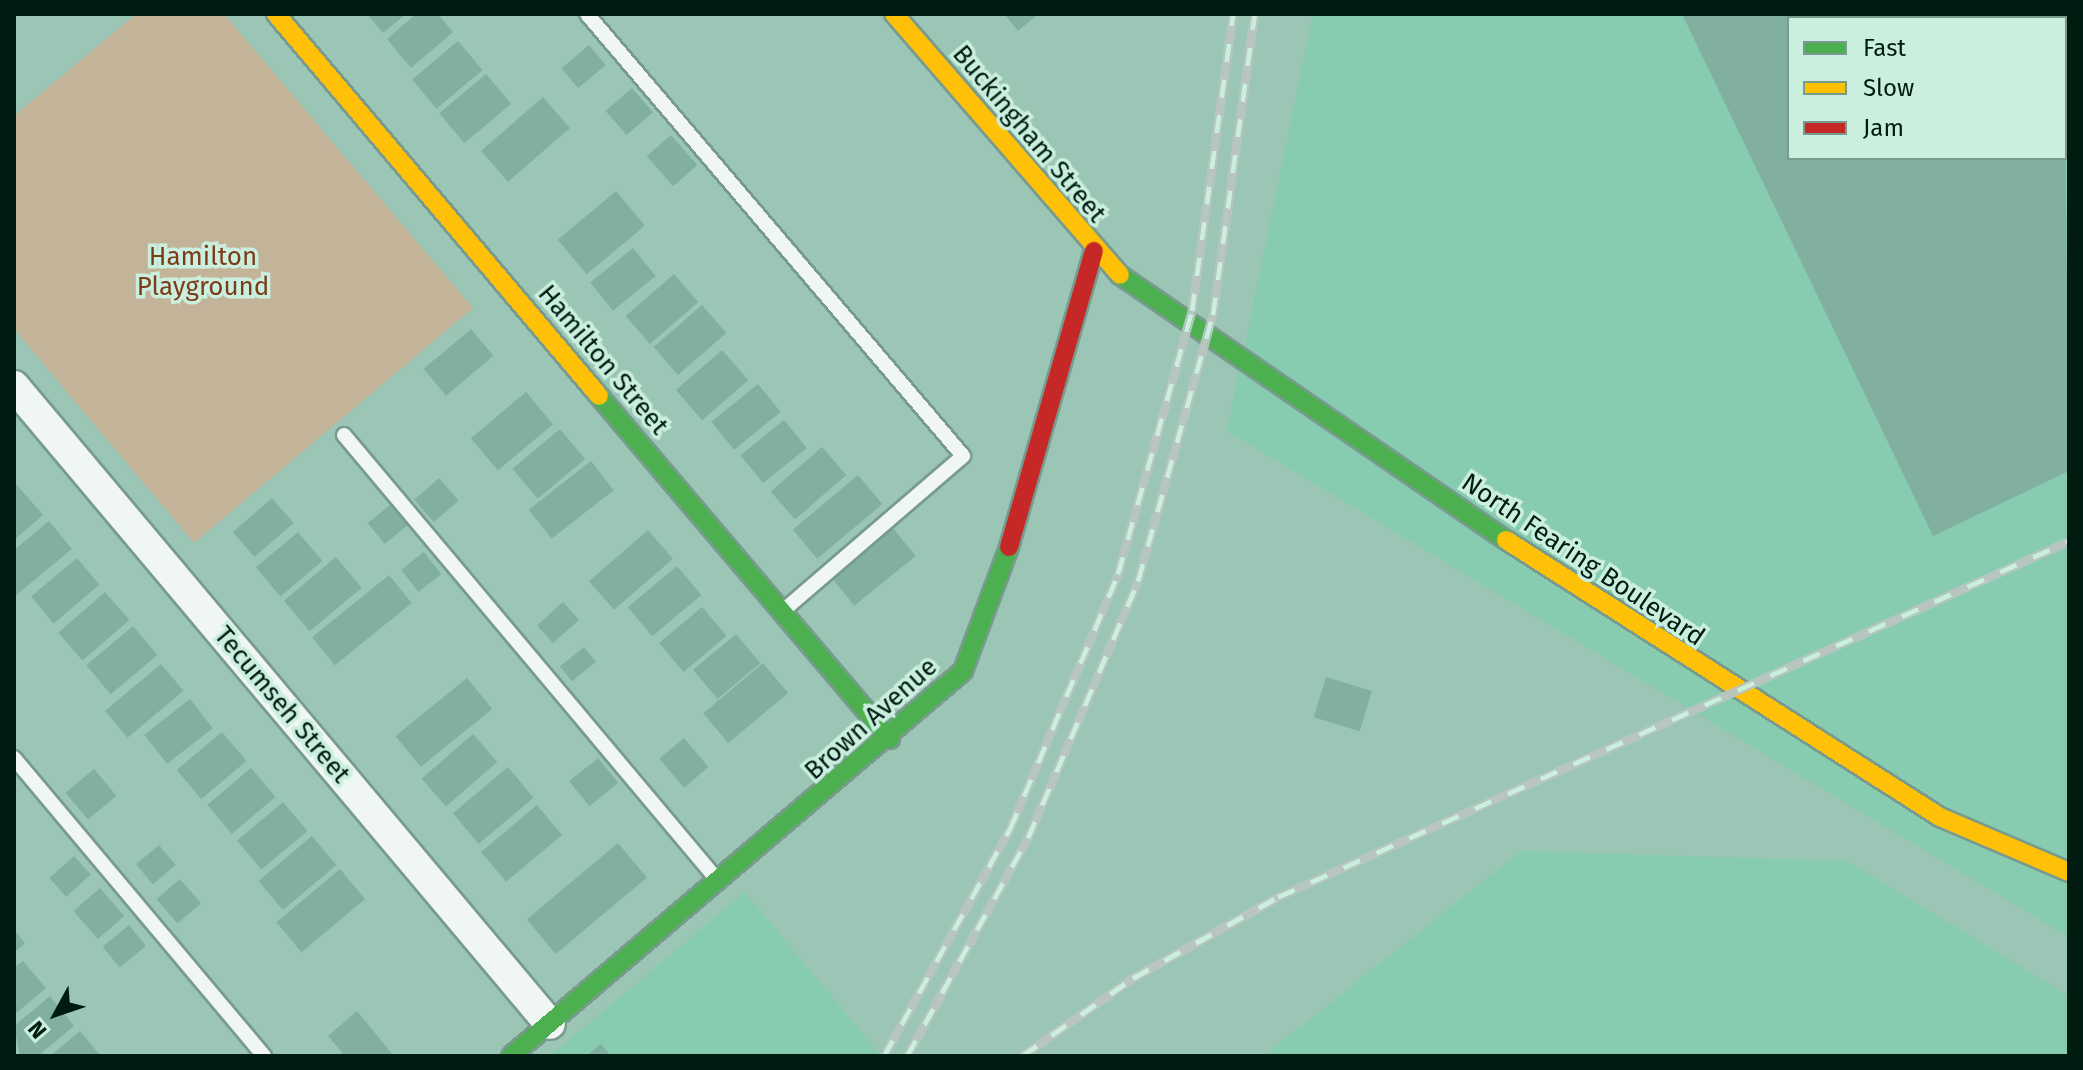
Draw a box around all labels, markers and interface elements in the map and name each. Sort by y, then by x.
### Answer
legend [1787,16,2067,160]
text: Fast [1863,34,1906,62]
street label: Buckingham Street [946,39,1112,229]
text: Slow [1863,74,1914,102]
text: Jam [1863,114,1904,142]
park label: Hamilton Playground [137,241,269,302]
street label: Hamilton Street [531,279,675,441]
street label: North Fearing Boulevard [1456,467,1710,653]
street label: Tecumseh Street [207,620,357,790]
street label: Brown Avenue [798,651,944,787]
north arrow [16,974,96,1054]
text: N [22,1015,52,1044]

